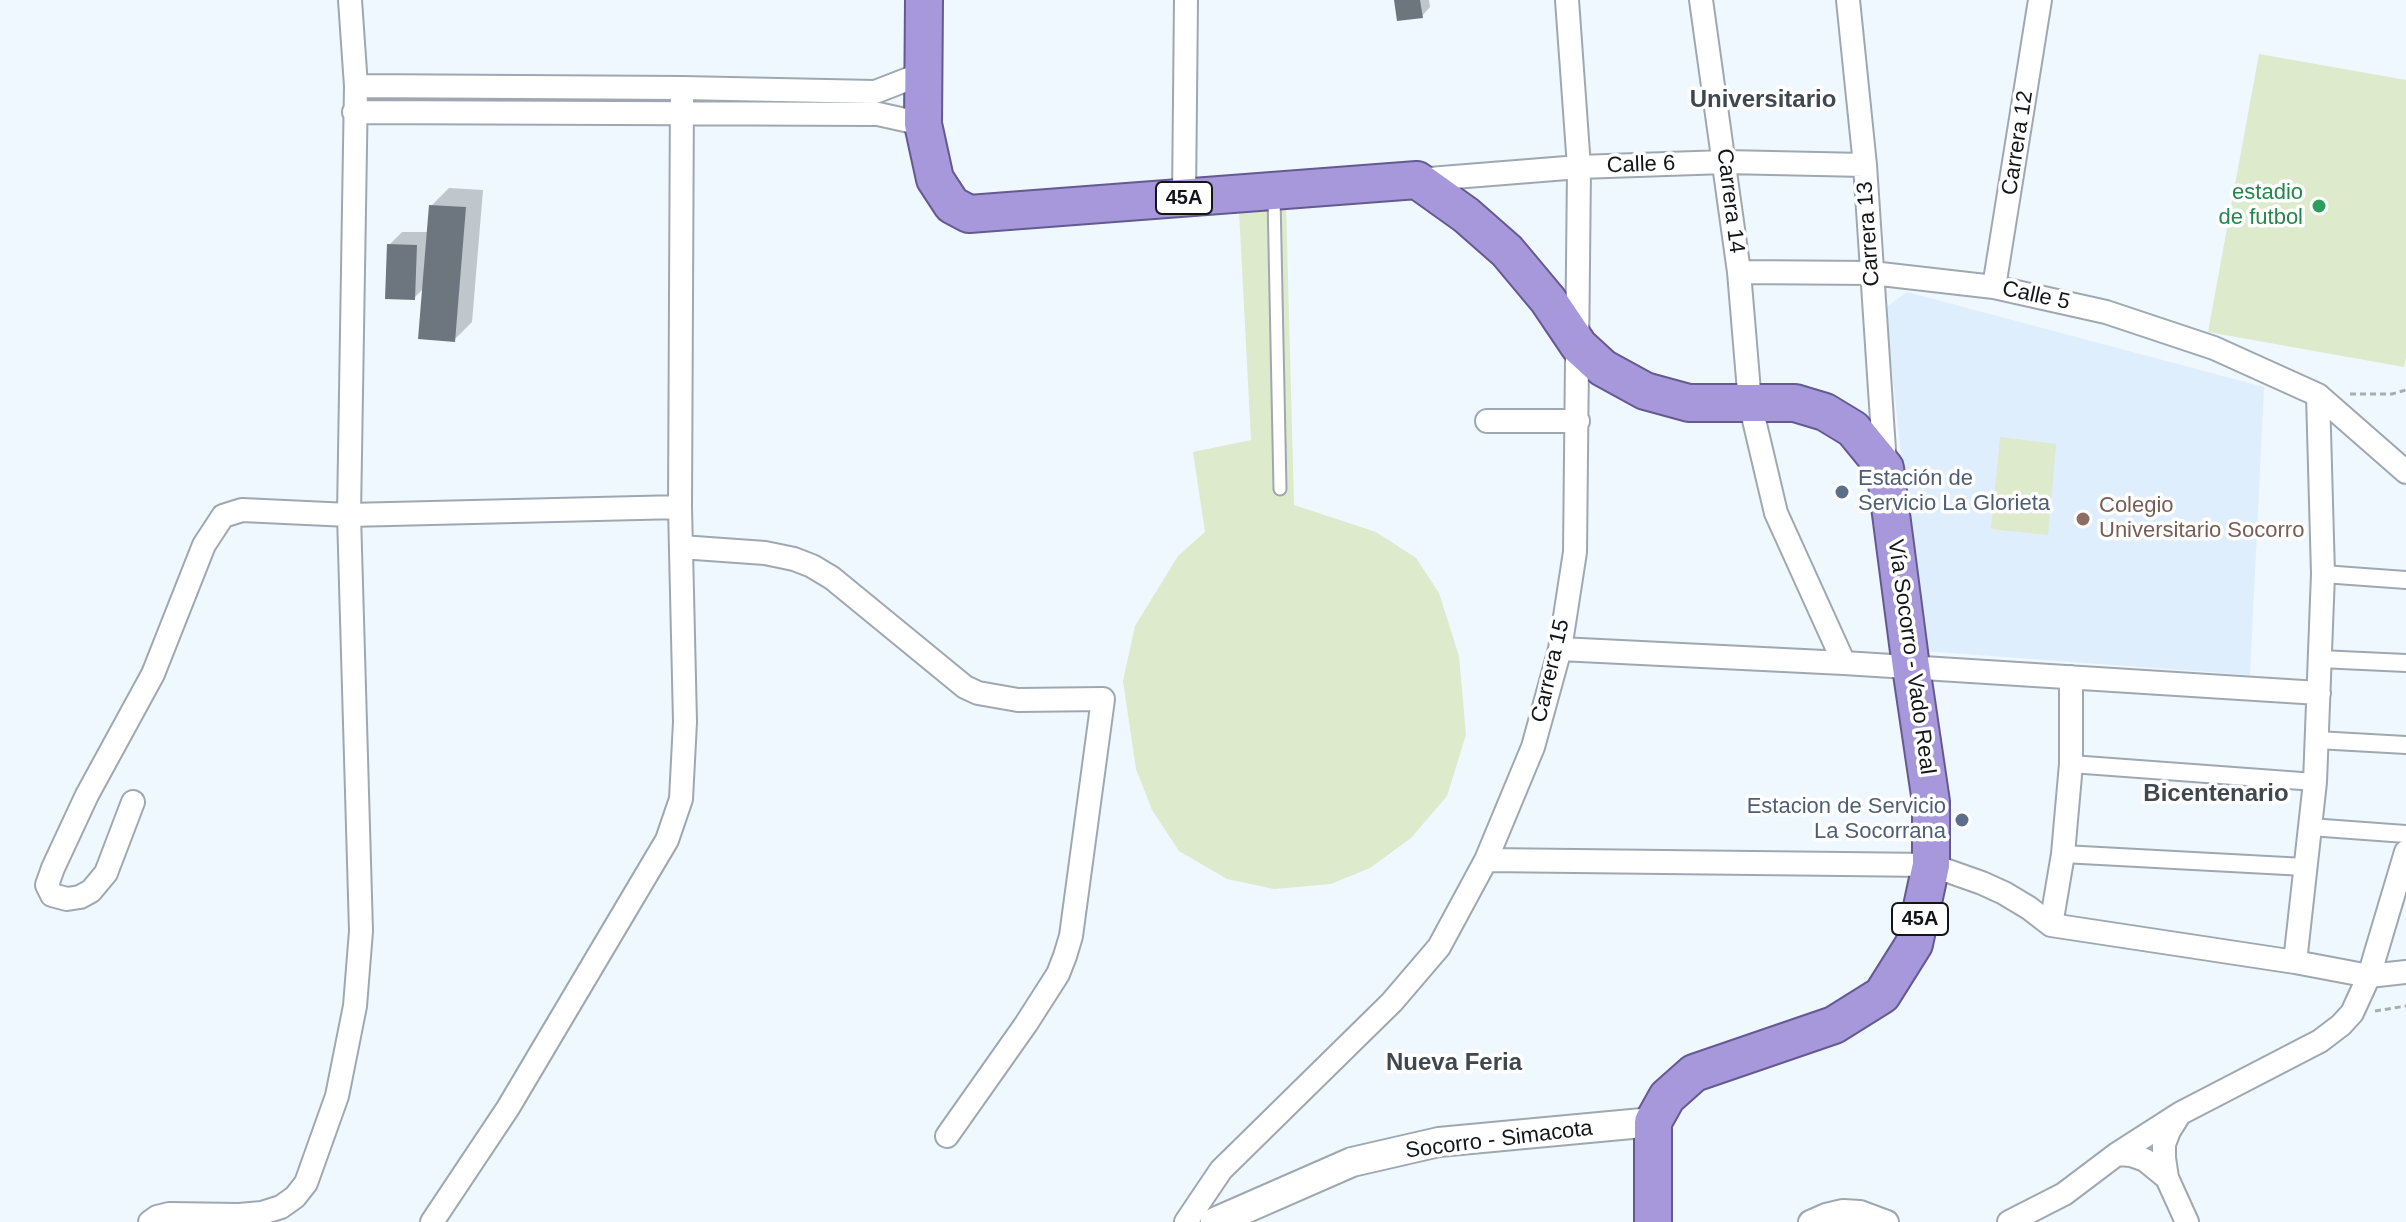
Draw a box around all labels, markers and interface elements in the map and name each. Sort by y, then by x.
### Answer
district label: Universitario [1690,86,1836,114]
street label: Carrera 12 [1997,89,2039,197]
street label: Carrera 14 [1710,147,1750,255]
street label: Calle 6 [1606,151,1676,179]
place label: estadio de futbol [2219,180,2303,232]
street label: Carrera 13 [1852,181,1886,287]
road number: 45A [1156,182,1212,214]
marker: estadio de futbol [2310,197,2328,215]
street label: Calle 5 [2000,276,2072,316]
place label: Estación de Servicio La Glorieta [1858,466,2050,518]
marker: Estación de Servicio La Glorieta [1833,483,1851,501]
place label: Colegio Universitario Socorro [2099,493,2304,544]
marker: Colegio Universitario Socorro [2074,510,2092,528]
street label: Vía Socorro - Vado Real [1881,538,1941,776]
street label: Carrera 15 [1526,617,1576,725]
district label: Bicentenario [2143,780,2289,808]
place label: Estacion de Servicio La Socorrana [1747,794,1946,846]
marker: Estacion de Servicio La Socorrana [1953,811,1971,829]
road number: 45A [1892,903,1948,935]
district label: Nueva Feria [1386,1049,1522,1077]
street label: Socorro - Simacota [1404,1115,1594,1165]

